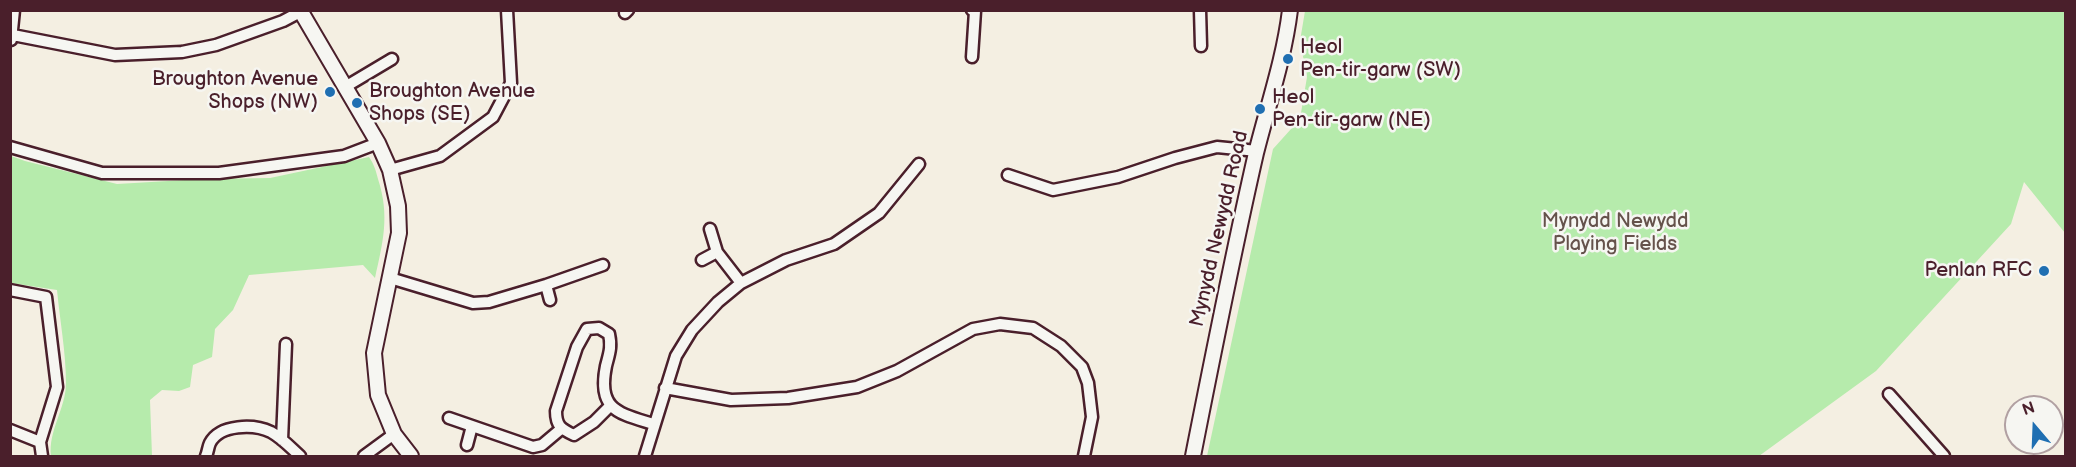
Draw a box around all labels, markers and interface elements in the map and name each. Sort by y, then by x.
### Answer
place label: Heol Pen-tir-garw (SW) [1300,36,1461,83]
marker: Heol Pen-tir-garw (SW) [1281,52,1295,66]
place label: Broughton Avenue Shops (NW) [152,68,318,115]
place label: Broughton Avenue Shops (SE) [369,80,535,127]
marker: Broughton Avenue Shops (NW) [323,85,337,99]
place label: Heol Pen-tir-garw (NE) [1272,86,1431,133]
marker: Broughton Avenue Shops (SE) [350,96,364,110]
marker: Heol Pen-tir-garw (NE) [1253,102,1267,116]
street label: Mynydd Newydd Road [1186,129,1254,329]
park label: Mynydd Newydd Playing Fields [1542,210,1688,257]
place label: Penlan RFC [1924,259,2032,283]
marker: Penlan RFC [2037,264,2051,278]
north arrow [2004,395,2064,455]
text: N [2020,398,2037,420]

